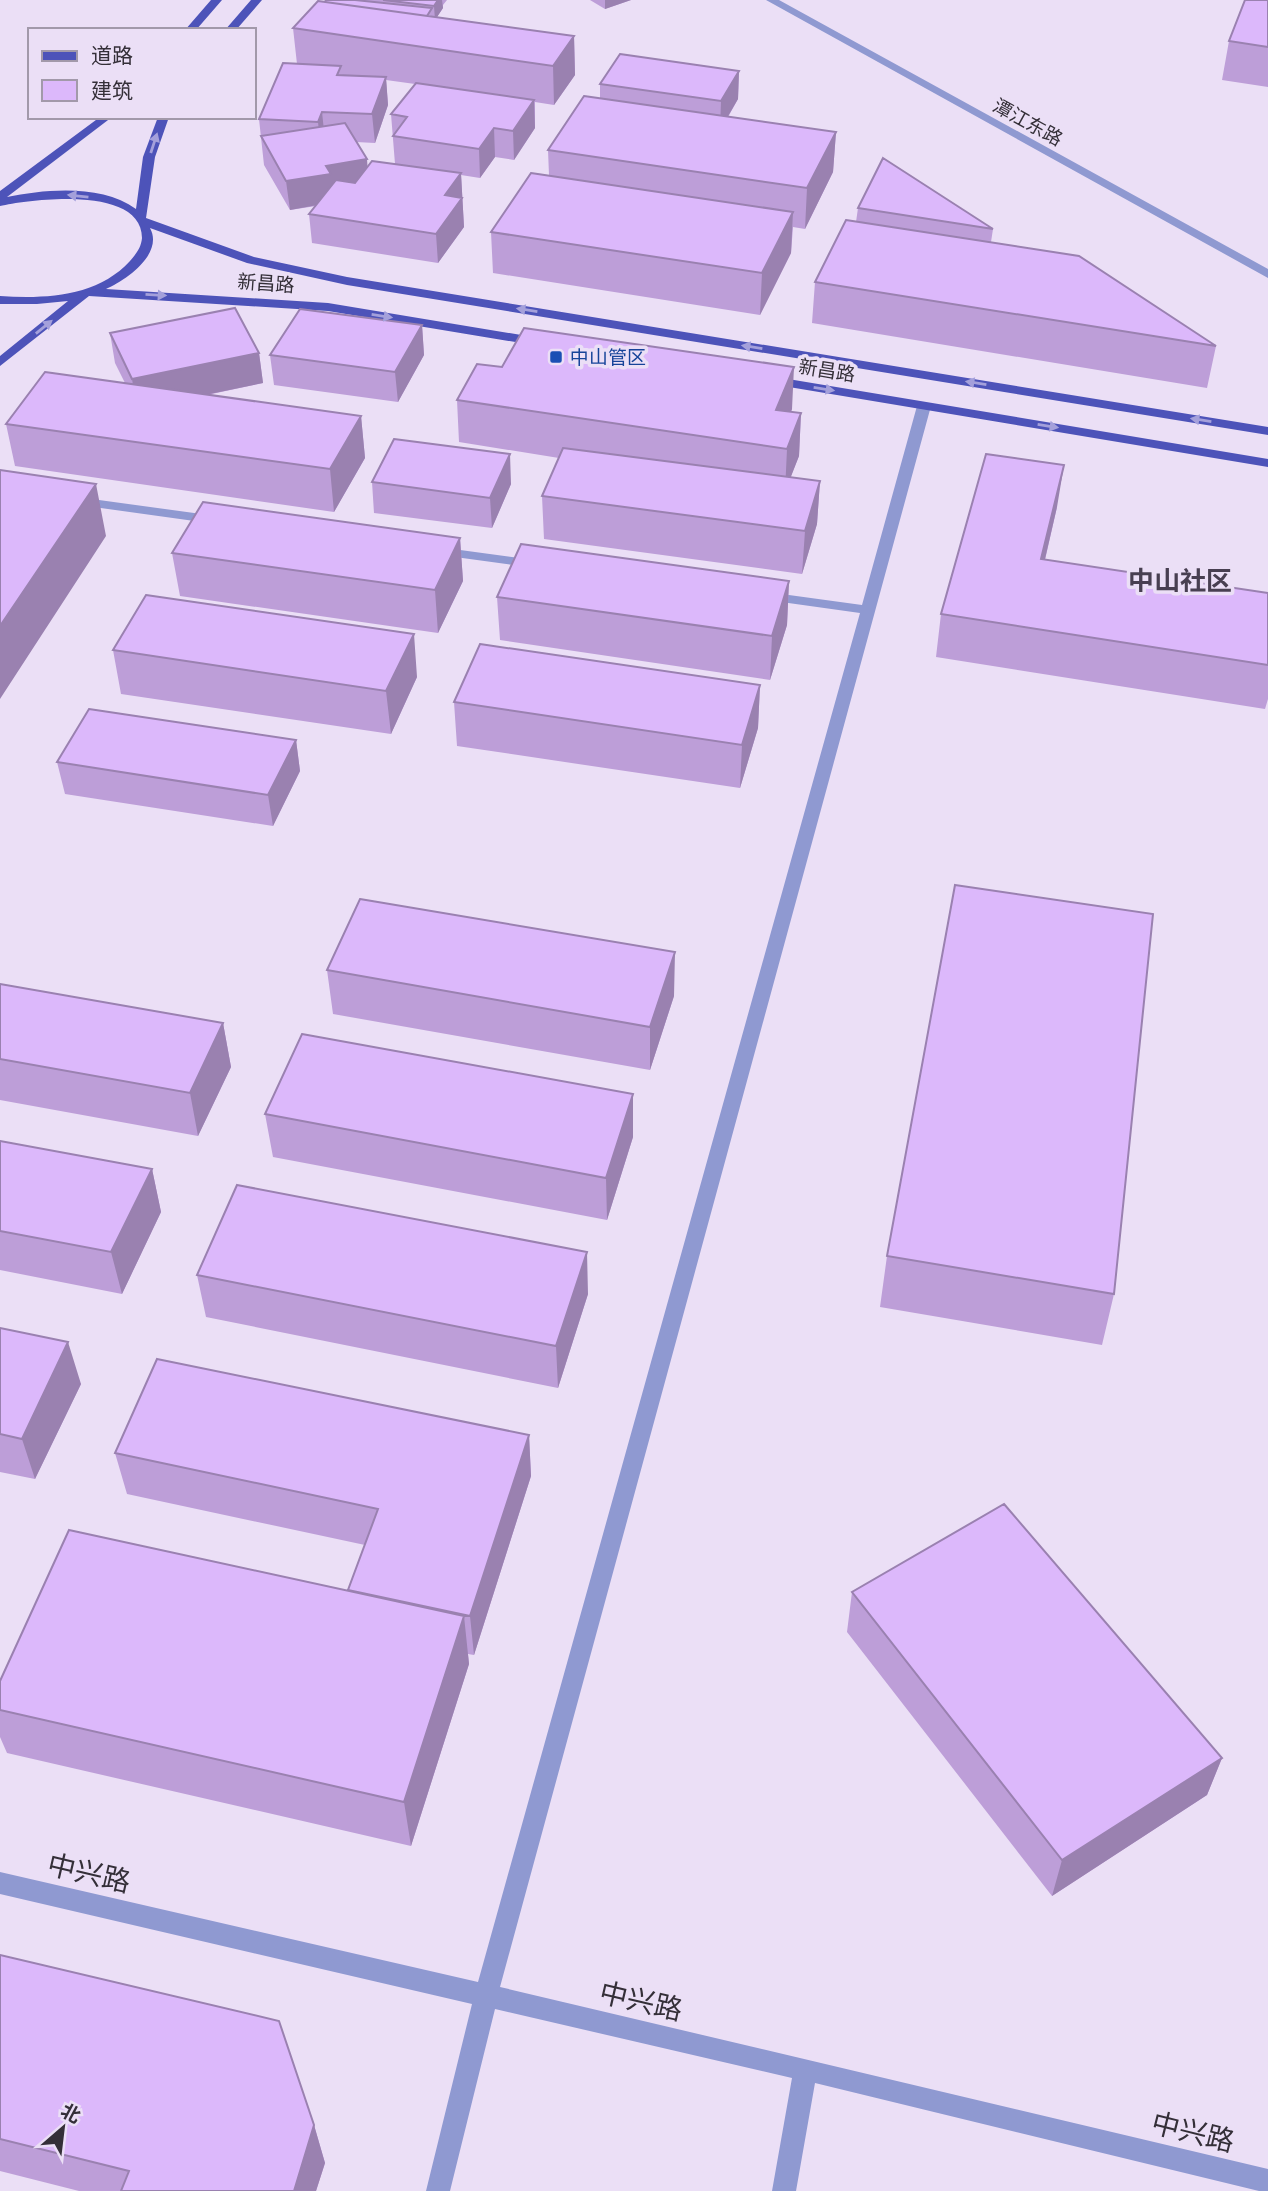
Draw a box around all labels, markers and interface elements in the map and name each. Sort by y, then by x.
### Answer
legend [28,28,256,119]
text: 道路 [91,43,133,68]
text: 建筑 [91,78,133,103]
street label: 潭江东路 [989,94,1067,151]
one-way arrow [149,133,159,154]
one-way arrow [66,190,88,201]
street label: 新昌路 [237,270,295,297]
one-way arrow [145,290,167,301]
one-way arrow [516,304,538,315]
one-way arrow [371,311,393,322]
one-way arrow [34,319,52,334]
one-way arrow [740,341,762,352]
place label: 中山管区 [570,346,646,369]
marker: 中山管区 [548,349,564,365]
street label: 新昌路 [797,355,857,386]
one-way arrow [965,377,987,388]
one-way arrow [813,384,835,395]
one-way arrow [1190,414,1212,425]
one-way arrow [1038,421,1060,432]
district label: 中山社区 [1128,565,1232,596]
street label: 中兴路 [44,1847,134,1899]
street label: 中兴路 [596,1975,686,2027]
north arrow [28,2093,98,2163]
text: 北 [57,2099,85,2128]
street label: 中兴路 [1148,2105,1238,2159]

